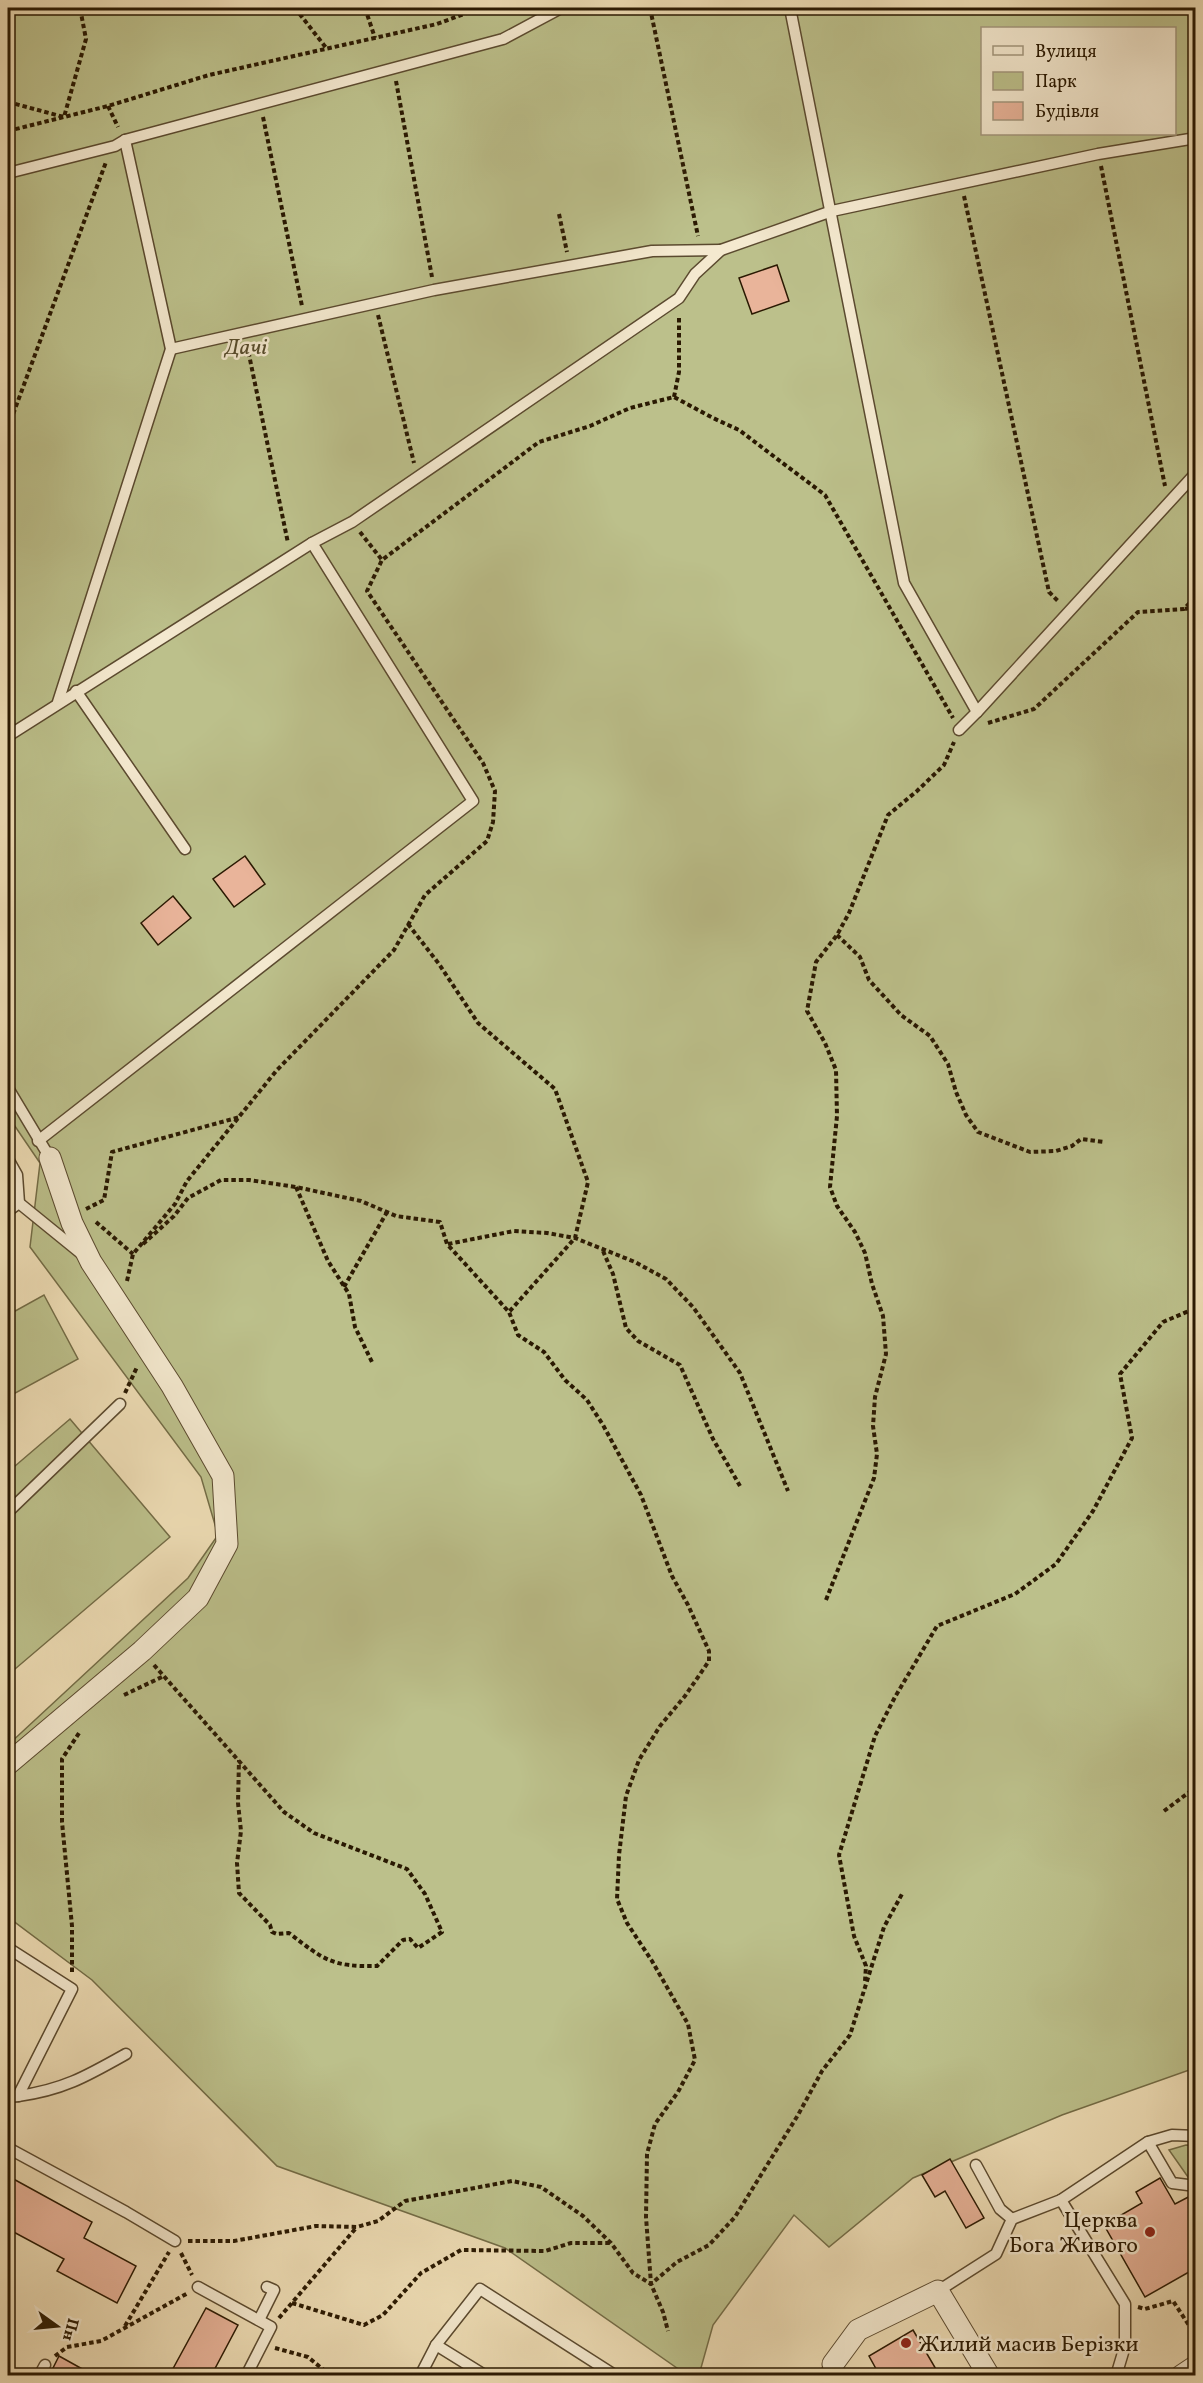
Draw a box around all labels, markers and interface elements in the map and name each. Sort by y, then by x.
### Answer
legend [981,27,1176,135]
text: Вулиця [1035,40,1097,65]
text: Парк [1035,70,1077,95]
text: Будівля [1035,100,1099,125]
park label: Дачі [223,333,267,364]
place label: Церква Бога Живого [1009,2206,1138,2262]
marker: Церква Бога Живого [1143,2225,1157,2239]
north arrow [27,2296,87,2356]
text: Пн [56,2316,83,2343]
place label: Жилий масив Берізки [918,2330,1139,2361]
marker: Жилий масив Берізки [899,2336,913,2350]

